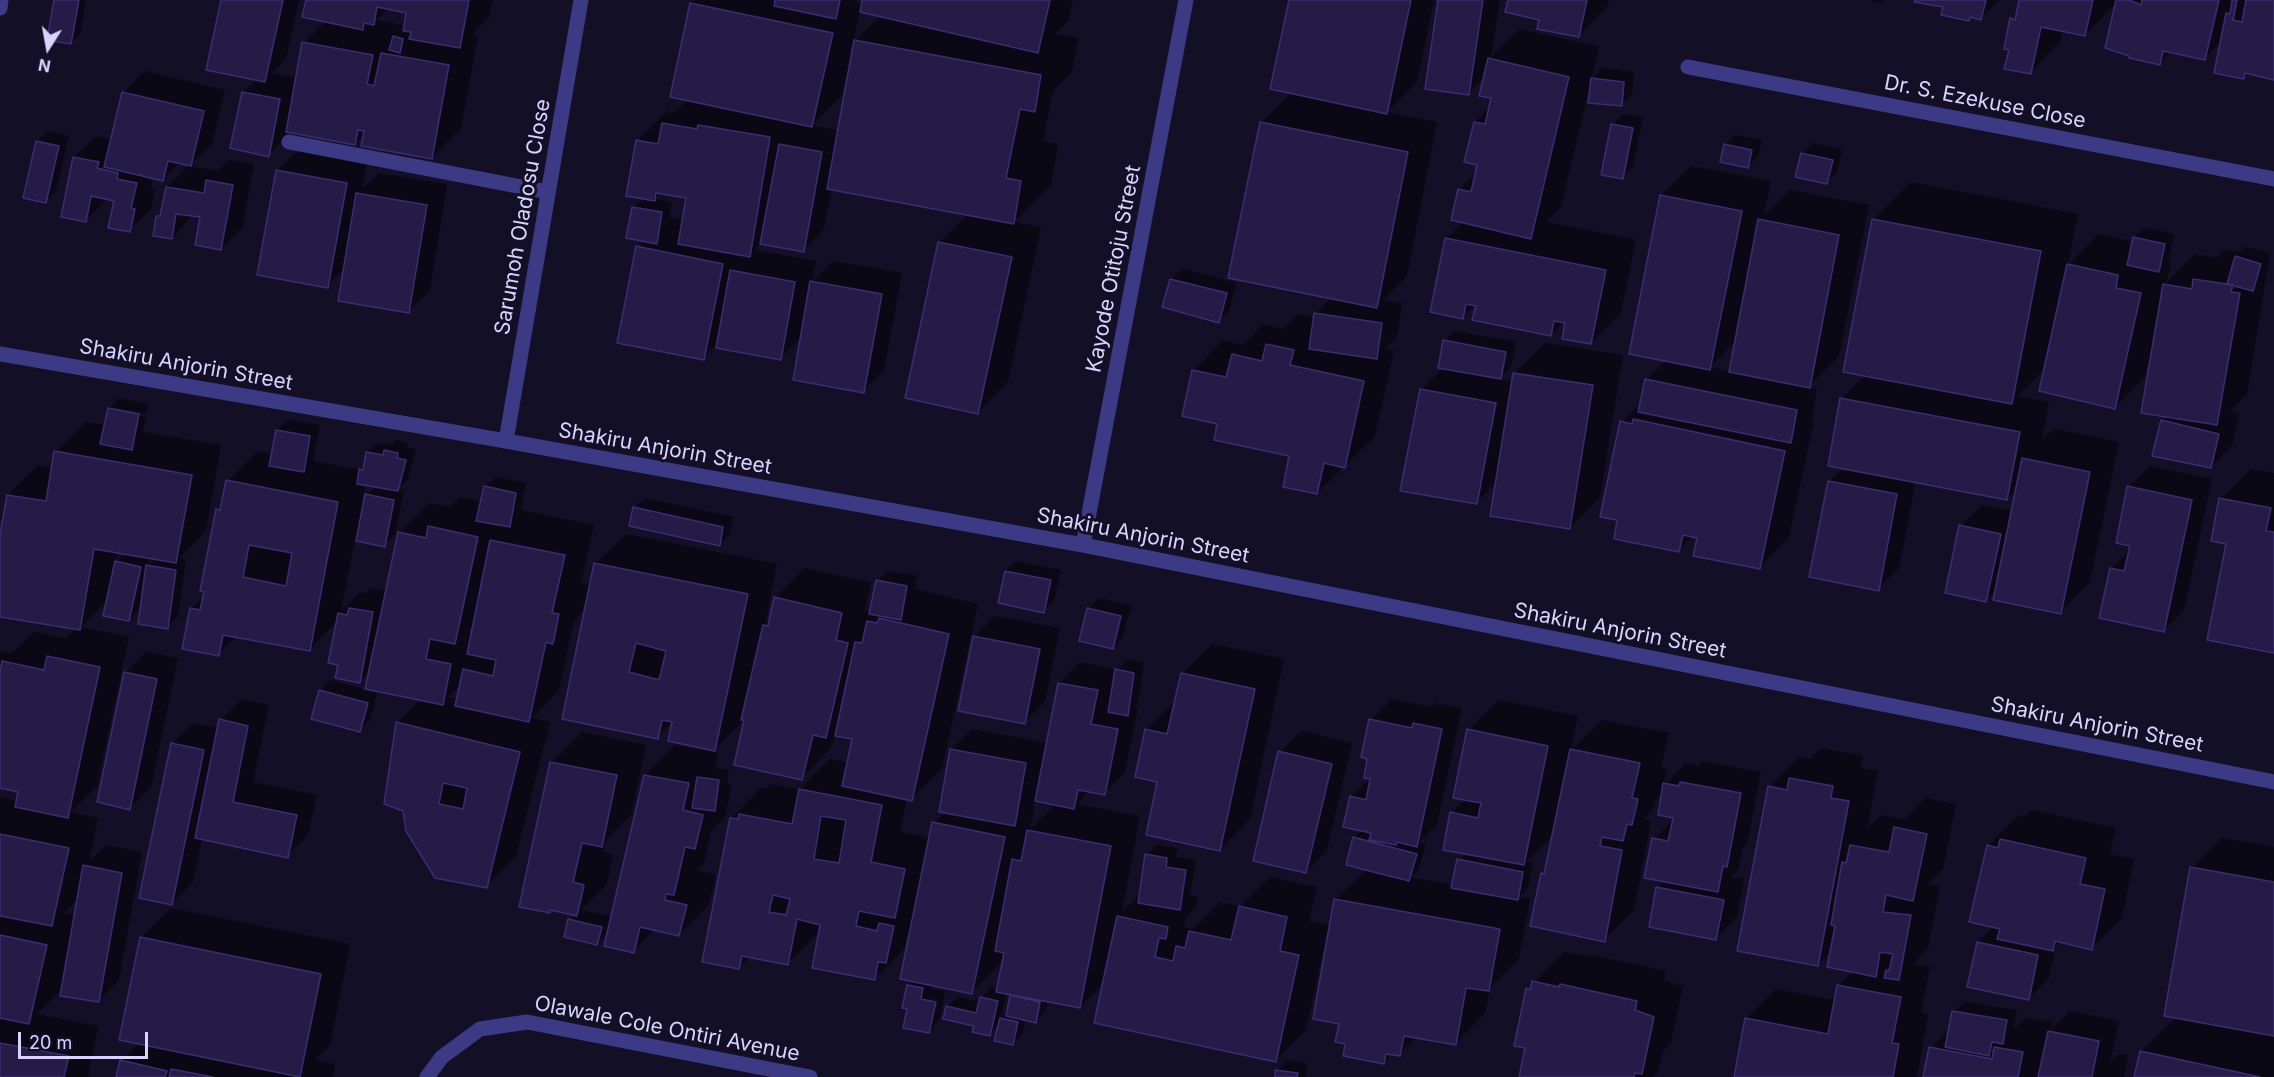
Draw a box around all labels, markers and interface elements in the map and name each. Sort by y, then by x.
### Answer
north arrow [18,18,78,78]
text: N [37,55,52,77]
street label: Dr. S. Ezekuse Close [1882,70,2088,134]
street label: Sarumoh Oladosu Close [490,97,556,337]
street label: Kayode Otitoju Street [1082,163,1146,375]
street label: Shakiru Anjorin Street [77,334,295,396]
street label: Shakiru Anjorin Street [556,418,774,480]
street label: Shakiru Anjorin Street [1035,503,1251,569]
street label: Shakiru Anjorin Street [1512,598,1728,664]
street label: Shakiru Anjorin Street [1989,692,2205,758]
street label: Olawale Cole Ontiri Avenue [532,991,802,1067]
scale bar [21,1020,152,1058]
text: 20 m [29,1032,72,1053]

